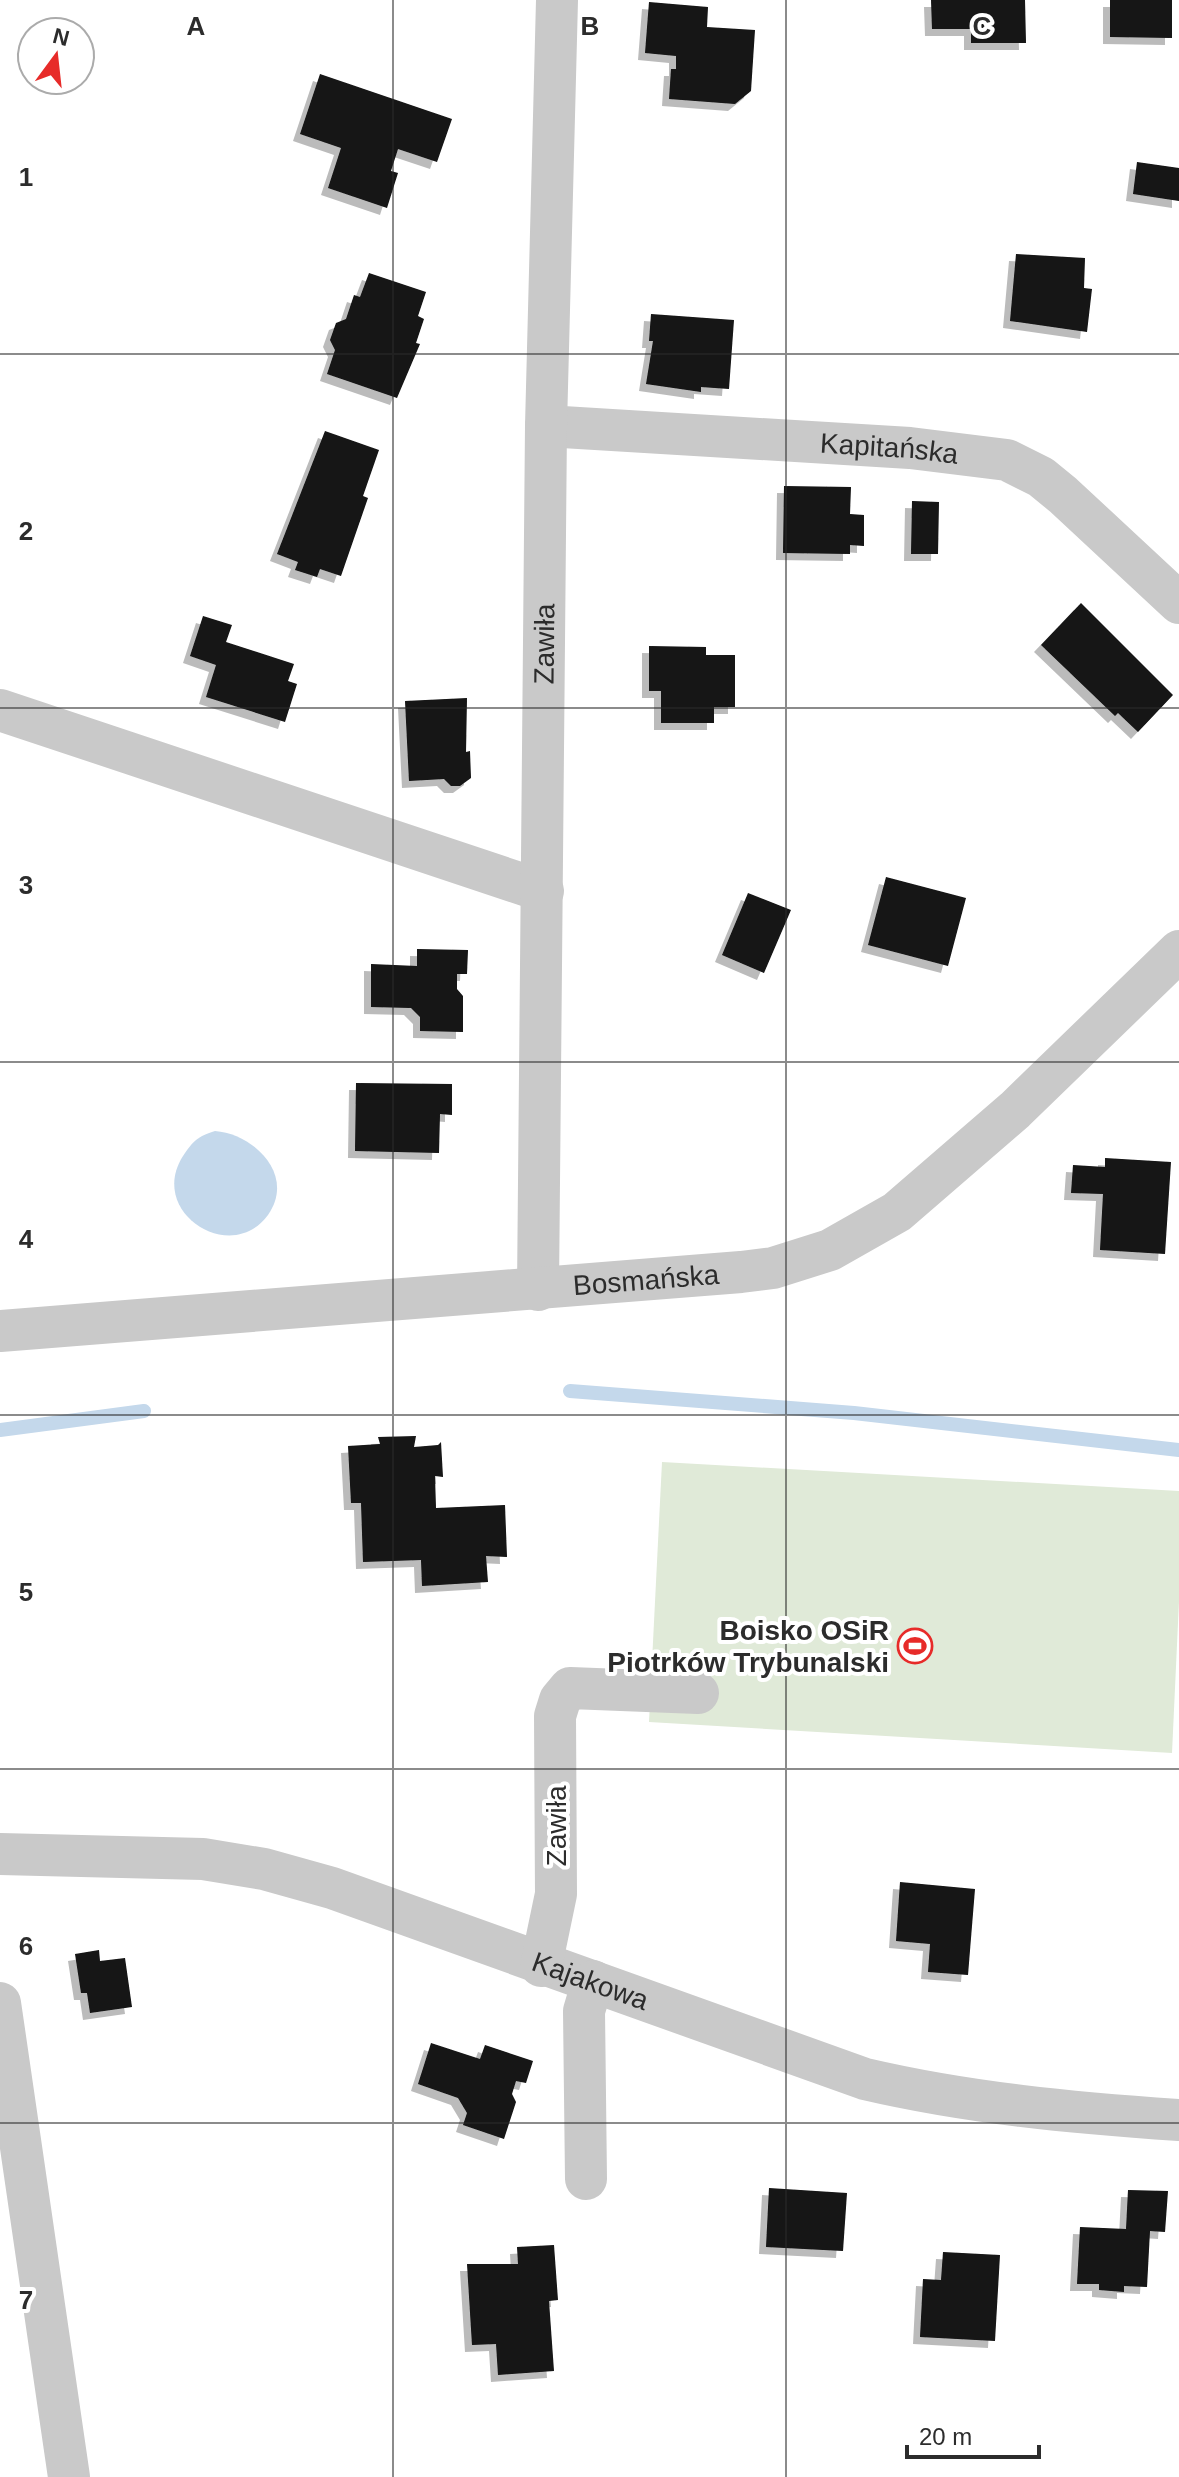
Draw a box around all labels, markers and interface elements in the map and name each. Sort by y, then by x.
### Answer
text: A [187,11,206,41]
text: B [581,11,599,41]
text: C [973,11,992,41]
north arrow [16,16,96,96]
text: N [50,23,72,51]
text: 1 [19,162,33,192]
street label: Kapitańska [819,428,961,470]
text: 2 [19,516,33,546]
street label: Zawiła [529,603,560,685]
text: 3 [19,870,33,900]
text: 4 [19,1224,34,1254]
street label: Bosmańska [572,1259,721,1301]
text: 5 [19,1577,33,1607]
place label: Boisko OSiR Piotrków Trybunalski [607,1615,889,1678]
sports icon: Boisko OSiR Piotrków Trybunalski [896,1627,934,1665]
street label: Zawiła [541,1785,572,1866]
text: 6 [19,1931,33,1961]
street label: Kajakowa [528,1946,653,2016]
text: 7 [19,2285,33,2315]
scale bar [907,2409,1039,2459]
text: 20 m [919,2423,972,2450]

